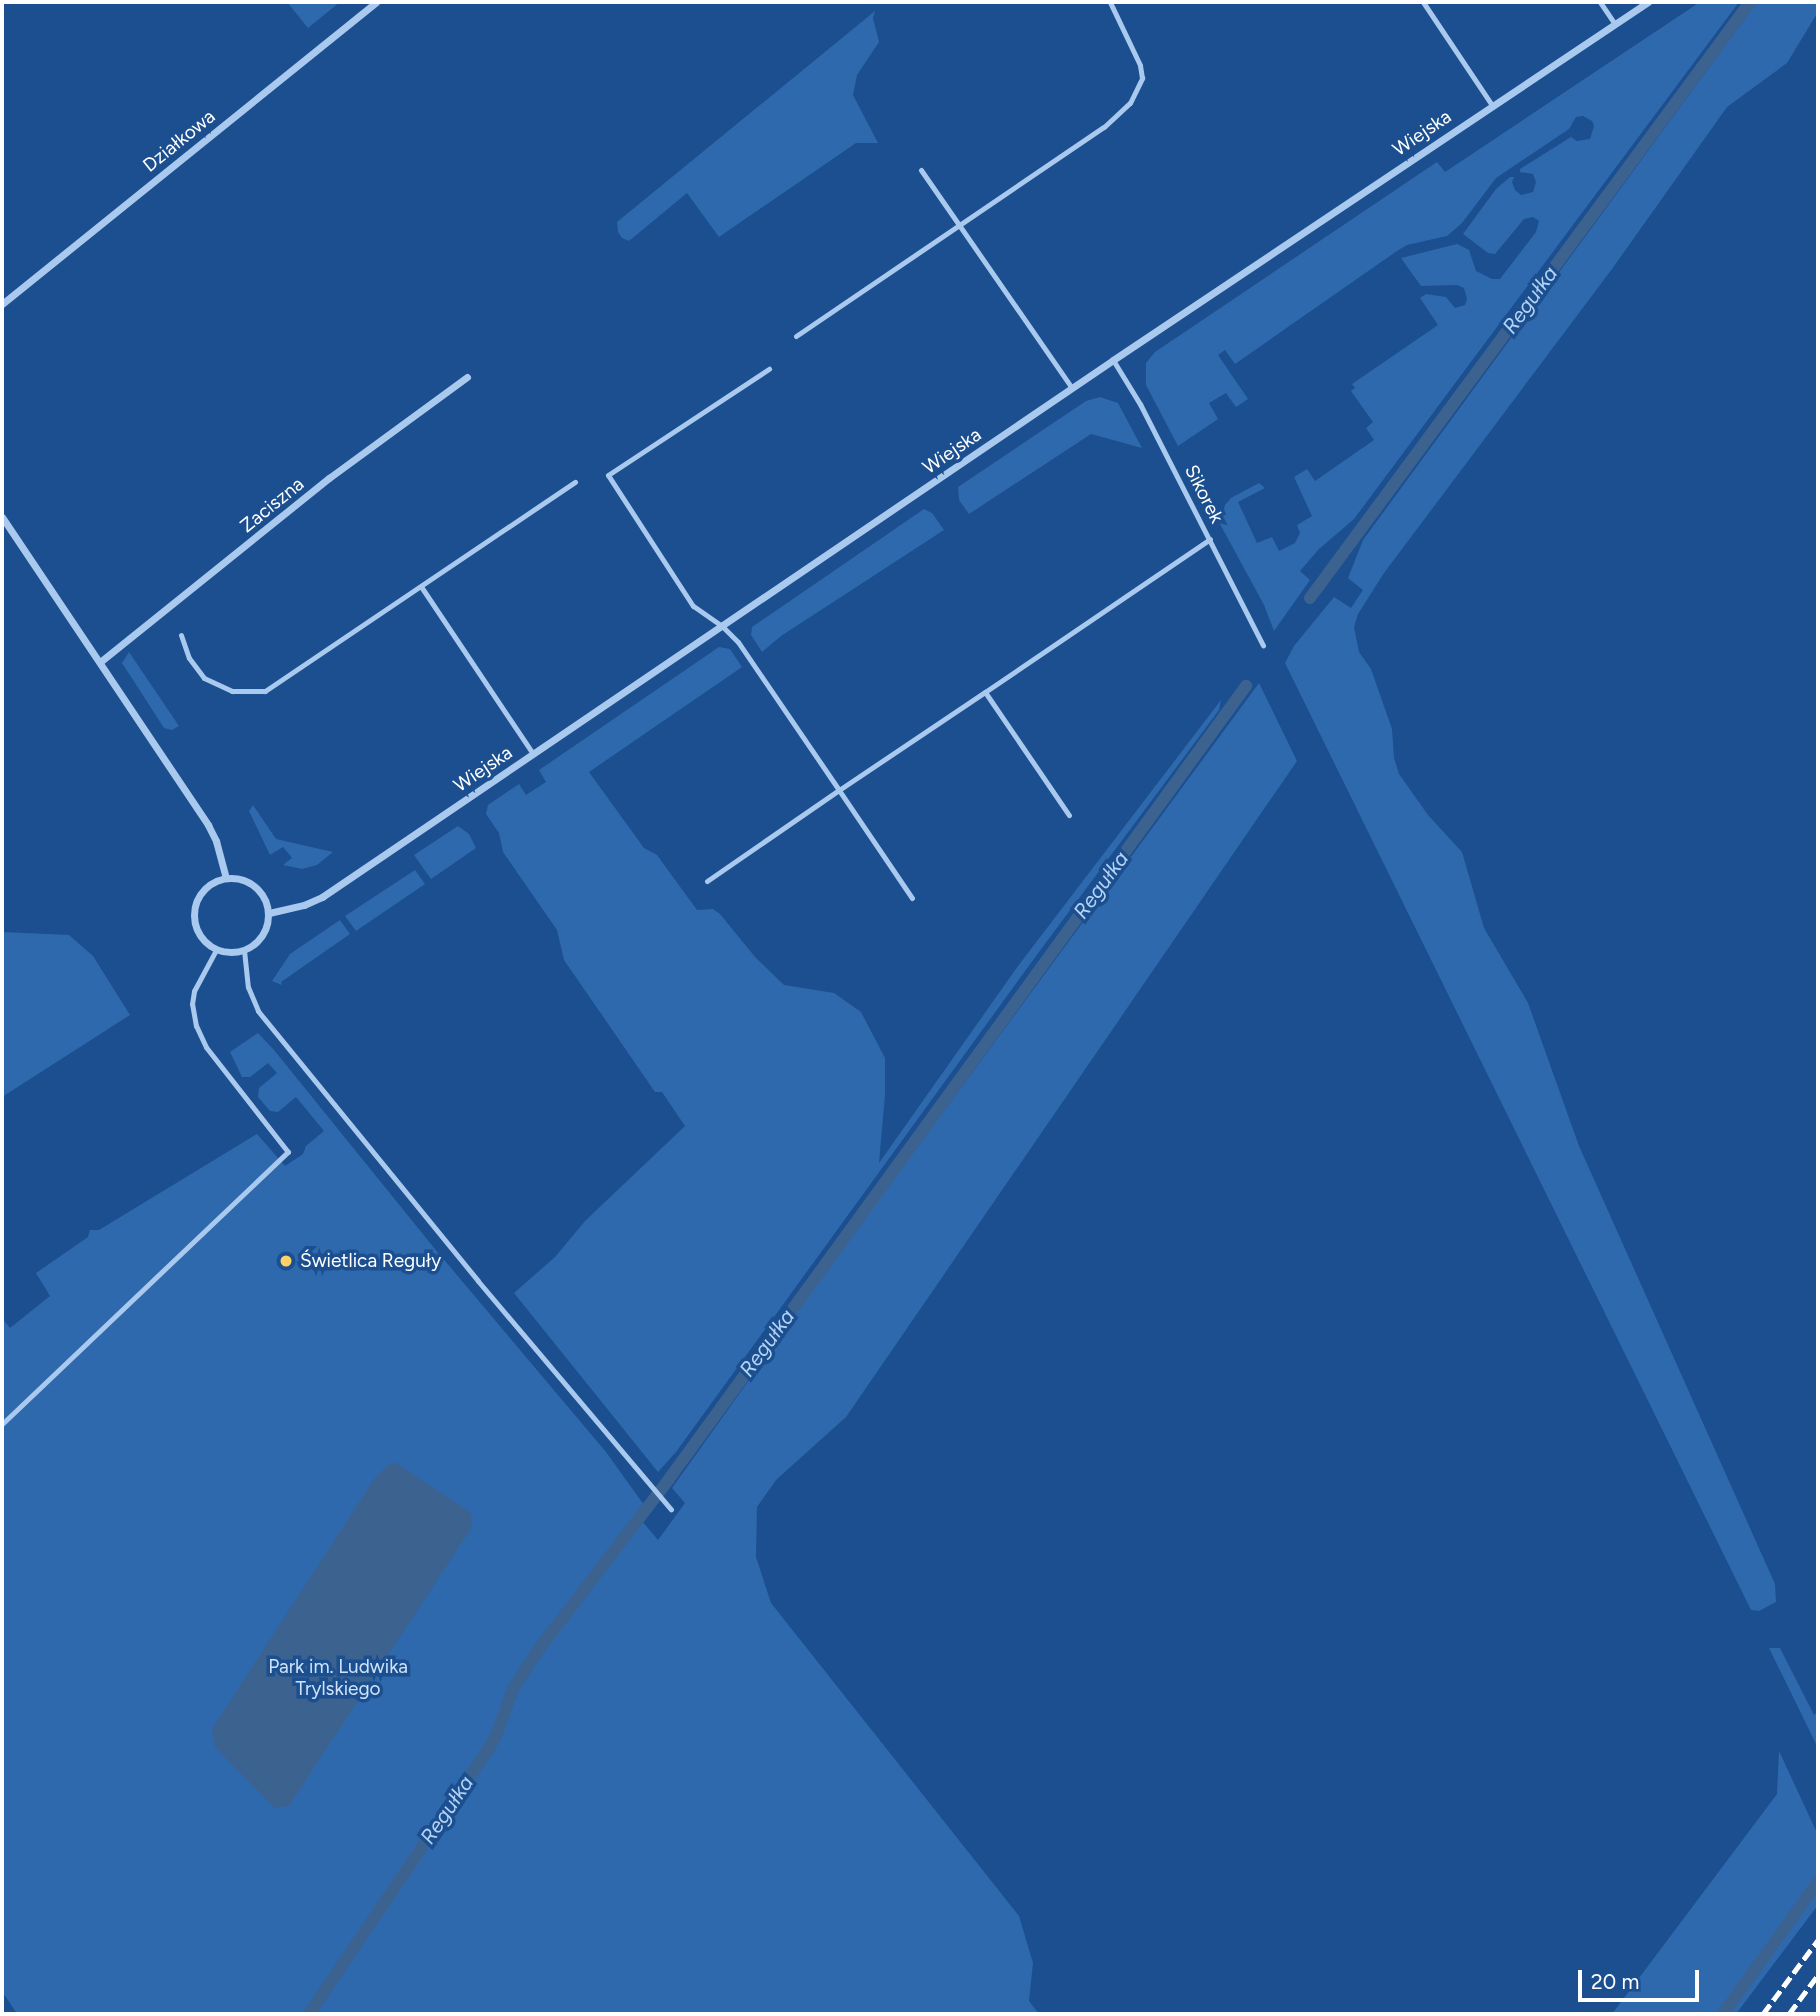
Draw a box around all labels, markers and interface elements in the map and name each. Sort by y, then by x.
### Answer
street label: Działkowa [138,105,220,177]
street label: Wiejska [1388,105,1456,161]
water label: Regułka [1497,262,1563,338]
street label: Wiejska [918,423,986,479]
street label: Sikorek [1180,461,1228,527]
street label: Zaciszna [236,473,308,537]
street label: Wiejska [449,741,517,797]
water label: Regułka [1068,847,1134,923]
place label: Świetlica Reguły [300,1250,441,1272]
marker: Świetlica Reguły [278,1253,294,1269]
water label: Regułka [734,1305,800,1381]
park label: Park im. Ludwika Trylskiego [268,1656,408,1700]
water label: Regułka [415,1771,479,1849]
scale bar [1582,1956,1703,2000]
text: 20 m [1591,1969,1639,1994]

